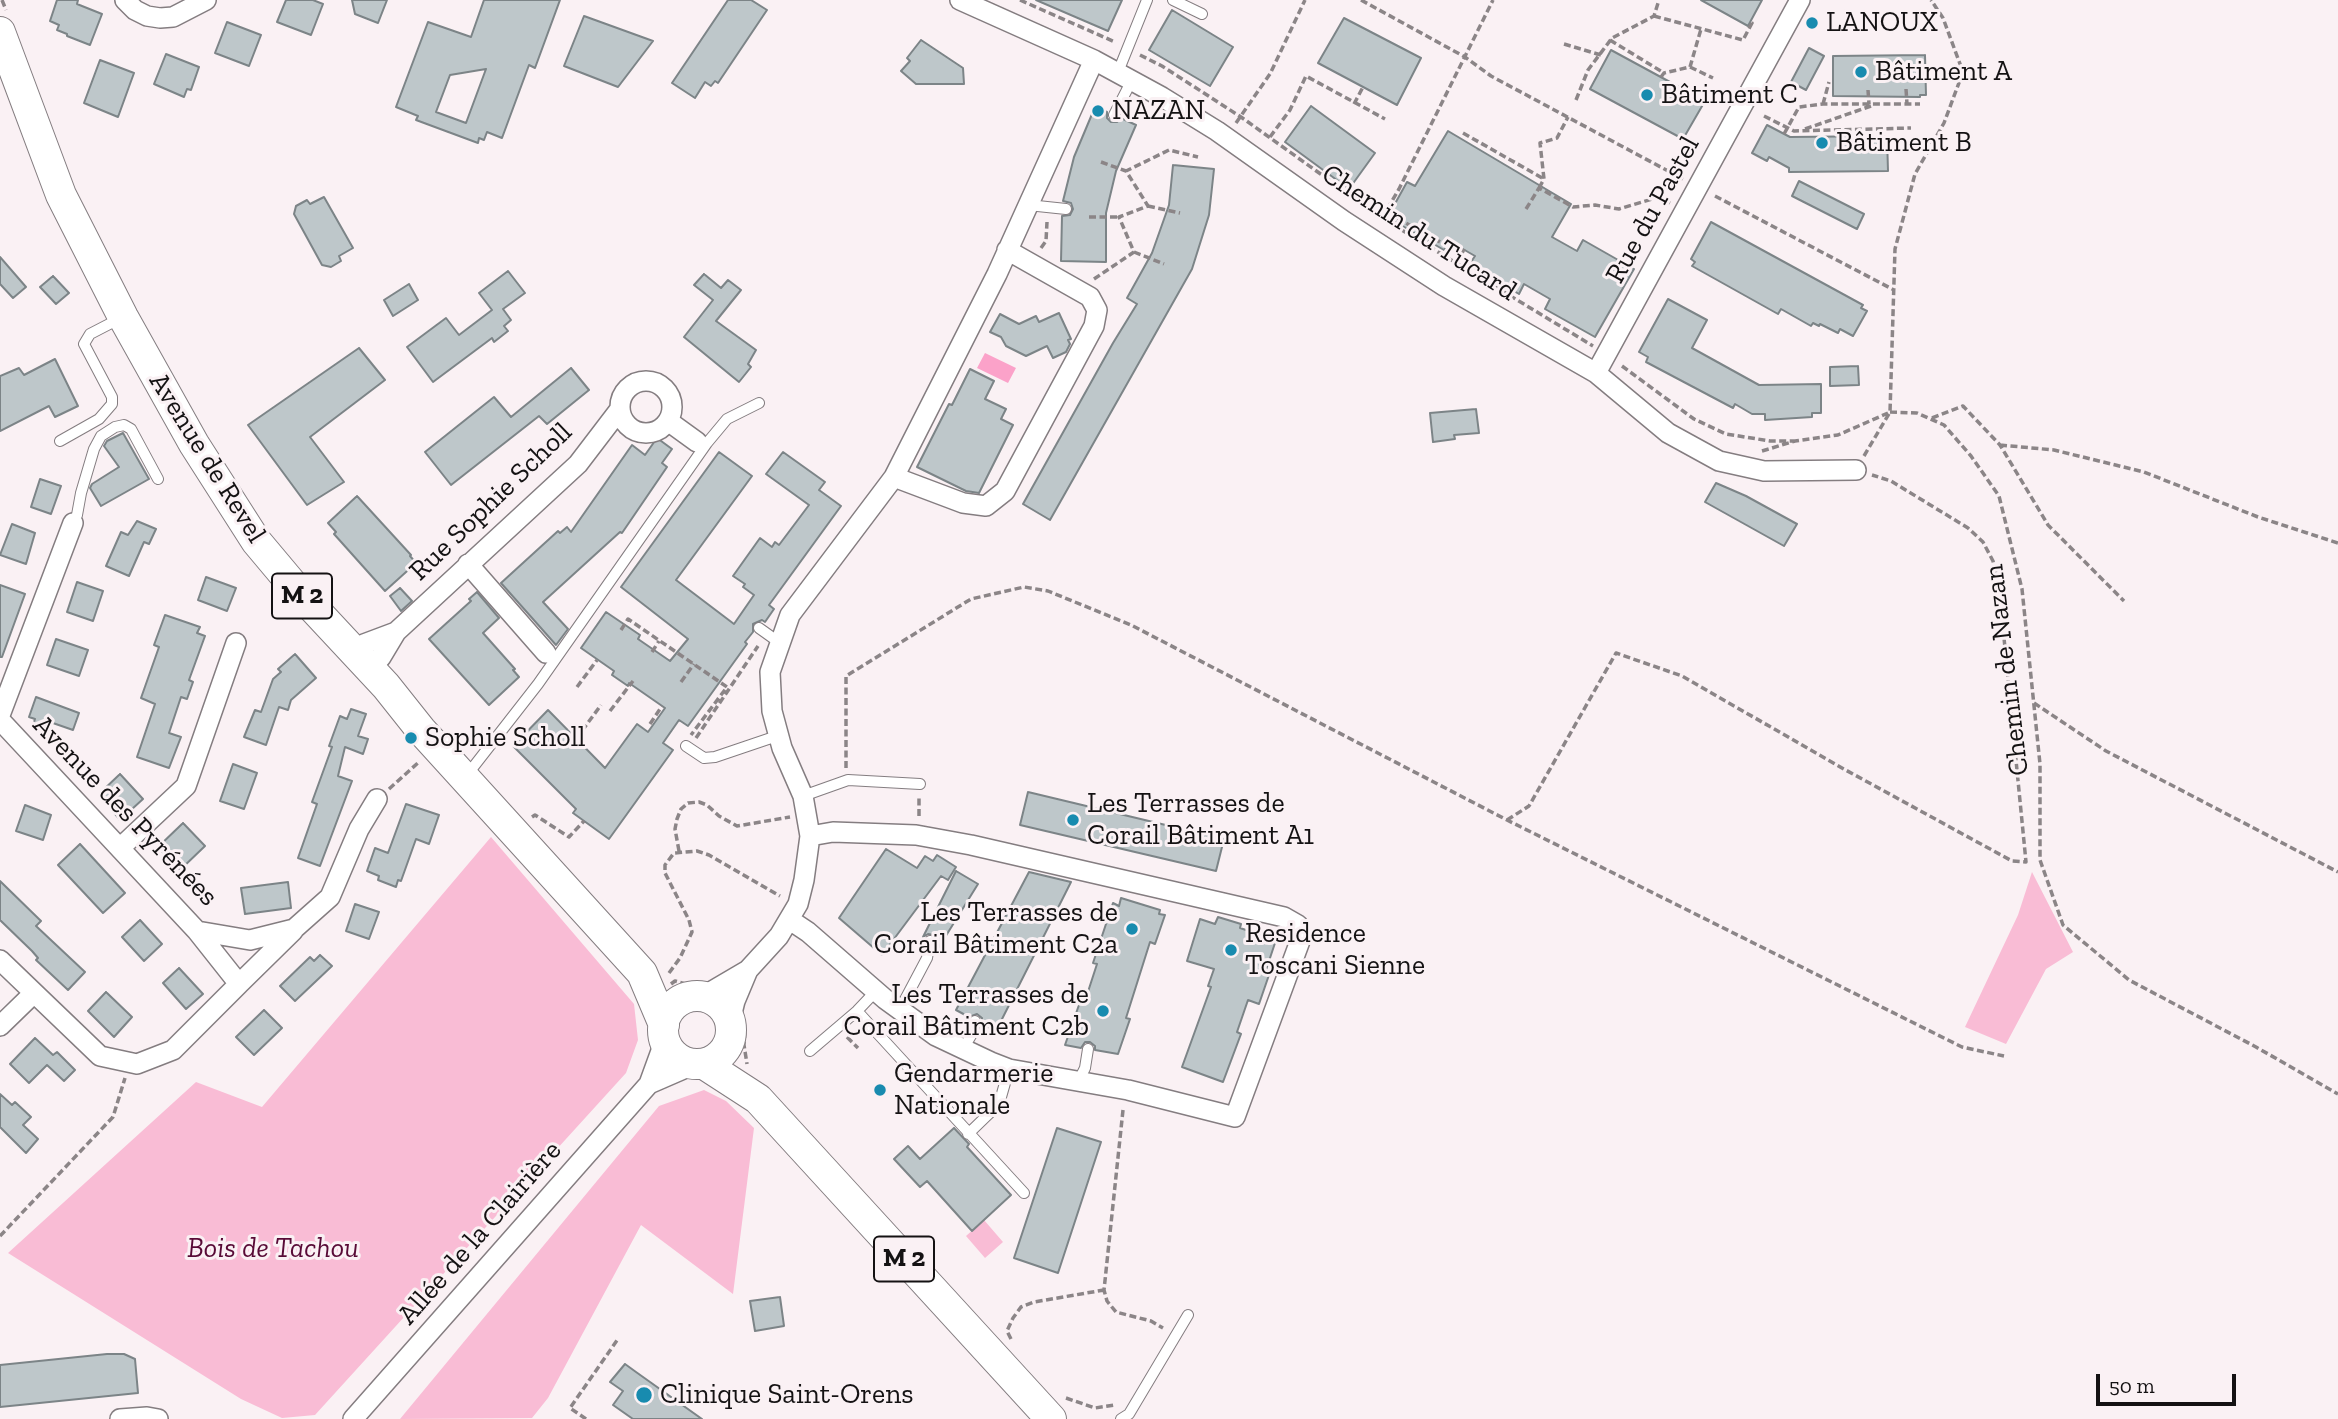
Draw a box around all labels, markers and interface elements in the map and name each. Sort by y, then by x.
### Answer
place label: LANOUX [1826,6,1938,40]
marker: LANOUX [1804,15,1820,31]
place label: Bâtiment A [1875,55,2012,89]
marker: Bâtiment A [1853,64,1869,80]
place label: Bâtiment C [1661,78,1798,112]
marker: Bâtiment C [1639,87,1655,103]
place label: NAZAN [1112,94,1205,128]
marker: NAZAN [1090,103,1106,119]
place label: Bâtiment B [1836,126,1972,160]
street label: Rue du Pastel [1599,131,1707,289]
marker: Bâtiment B [1814,135,1830,151]
street label: Chemin du Tucard [1315,158,1523,308]
street label: Avenue de Revel [141,367,273,549]
street label: Rue Sophie Scholl [403,416,579,588]
street label: Chemin de Nazan [1977,563,2037,777]
road number: M 2 [272,574,332,618]
street label: Avenue des Pyrénées [25,709,225,913]
place label: Sophie Scholl [425,721,586,755]
marker: Sophie Scholl [403,730,419,746]
place label: Les Terrasses de Corail Bâtiment A1 [1087,787,1314,853]
marker: Les Terrasses de Corail Bâtiment A1 [1065,812,1081,828]
place label: Les Terrasses de Corail Bâtiment C2a [874,896,1118,962]
place label: Residence Toscani Sienne [1245,917,1425,983]
marker: Les Terrasses de Corail Bâtiment C2a [1124,921,1140,937]
marker: Residence Toscani Sienne [1223,942,1239,958]
place label: Les Terrasses de Corail Bâtiment C2b [843,978,1089,1044]
marker: Les Terrasses de Corail Bâtiment C2b [1095,1003,1111,1019]
place label: Gendarmerie Nationale [894,1057,1053,1123]
marker: Gendarmerie Nationale [872,1082,888,1098]
street label: Allée de la Clairière [391,1134,569,1332]
park label: Bois de Tachou [187,1232,359,1266]
road number: M 2 [874,1236,934,1282]
scale bar [2100,1360,2240,1404]
text: 50 m [2109,1373,2155,1398]
place label: Clinique Saint-Orens [660,1378,914,1412]
marker: Clinique Saint-Orens [634,1385,654,1405]

